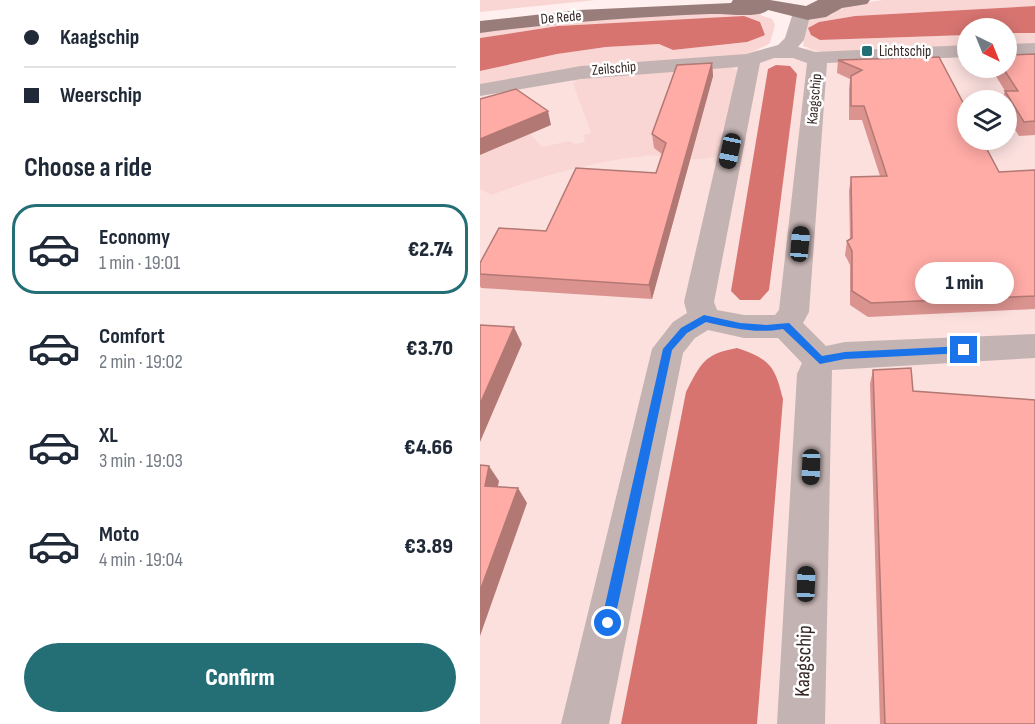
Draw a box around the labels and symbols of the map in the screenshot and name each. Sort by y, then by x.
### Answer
street label: De Rede [540,6,582,29]
north arrow [957,18,1017,78]
place label: Lichtschip [879,42,931,61]
marker: Lichtschip [860,44,874,58]
street label: Zeilschip [591,57,637,80]
street label: Kaagschip [803,73,826,125]
car [717,132,743,170]
car [789,225,811,263]
callout: 1 min [914,263,1014,305]
route end [950,336,977,363]
car [801,449,821,485]
car [796,566,816,602]
route start [594,609,621,636]
street label: Kaagschip [790,625,817,697]

